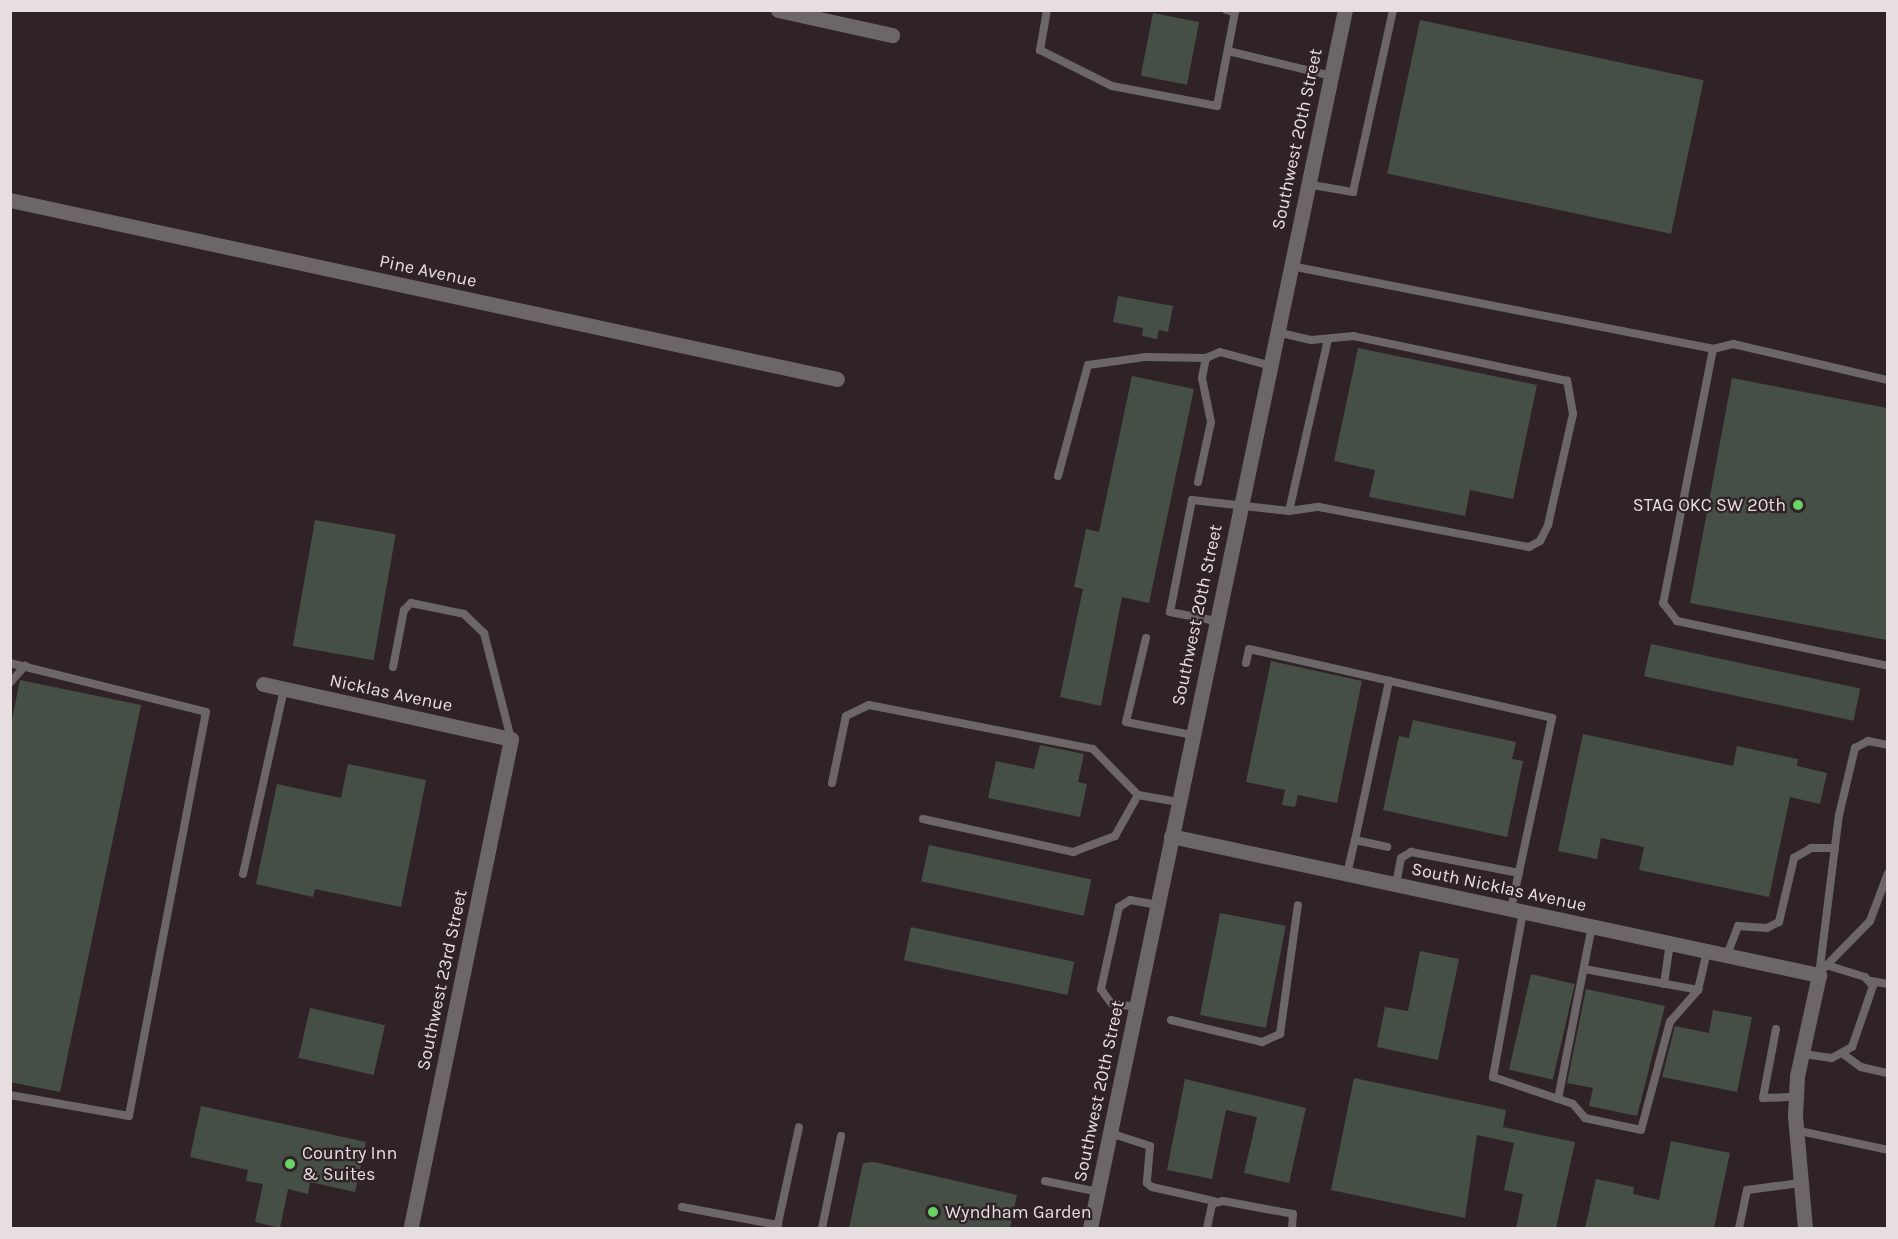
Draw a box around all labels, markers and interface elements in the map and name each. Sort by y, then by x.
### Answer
street label: Southwest 20th Street [1267,47,1327,231]
street label: Pine Avenue [377,250,479,292]
place label: STAG OKC SW 20th [1633,494,1786,516]
marker: STAG OKC SW 20th [1791,498,1805,512]
street label: Southwest 20th Street [1167,523,1227,707]
street label: Nicklas Avenue [328,669,454,717]
street label: South Nicklas Avenue [1409,858,1589,916]
street label: Southwest 23rd Street [412,888,472,1072]
street label: Southwest 20th Street [1069,999,1129,1183]
place label: Country Inn & Suites [302,1143,397,1186]
marker: Country Inn & Suites [283,1157,297,1171]
place label: Wyndham Garden [945,1201,1092,1223]
marker: Wyndham Garden [926,1205,940,1219]

